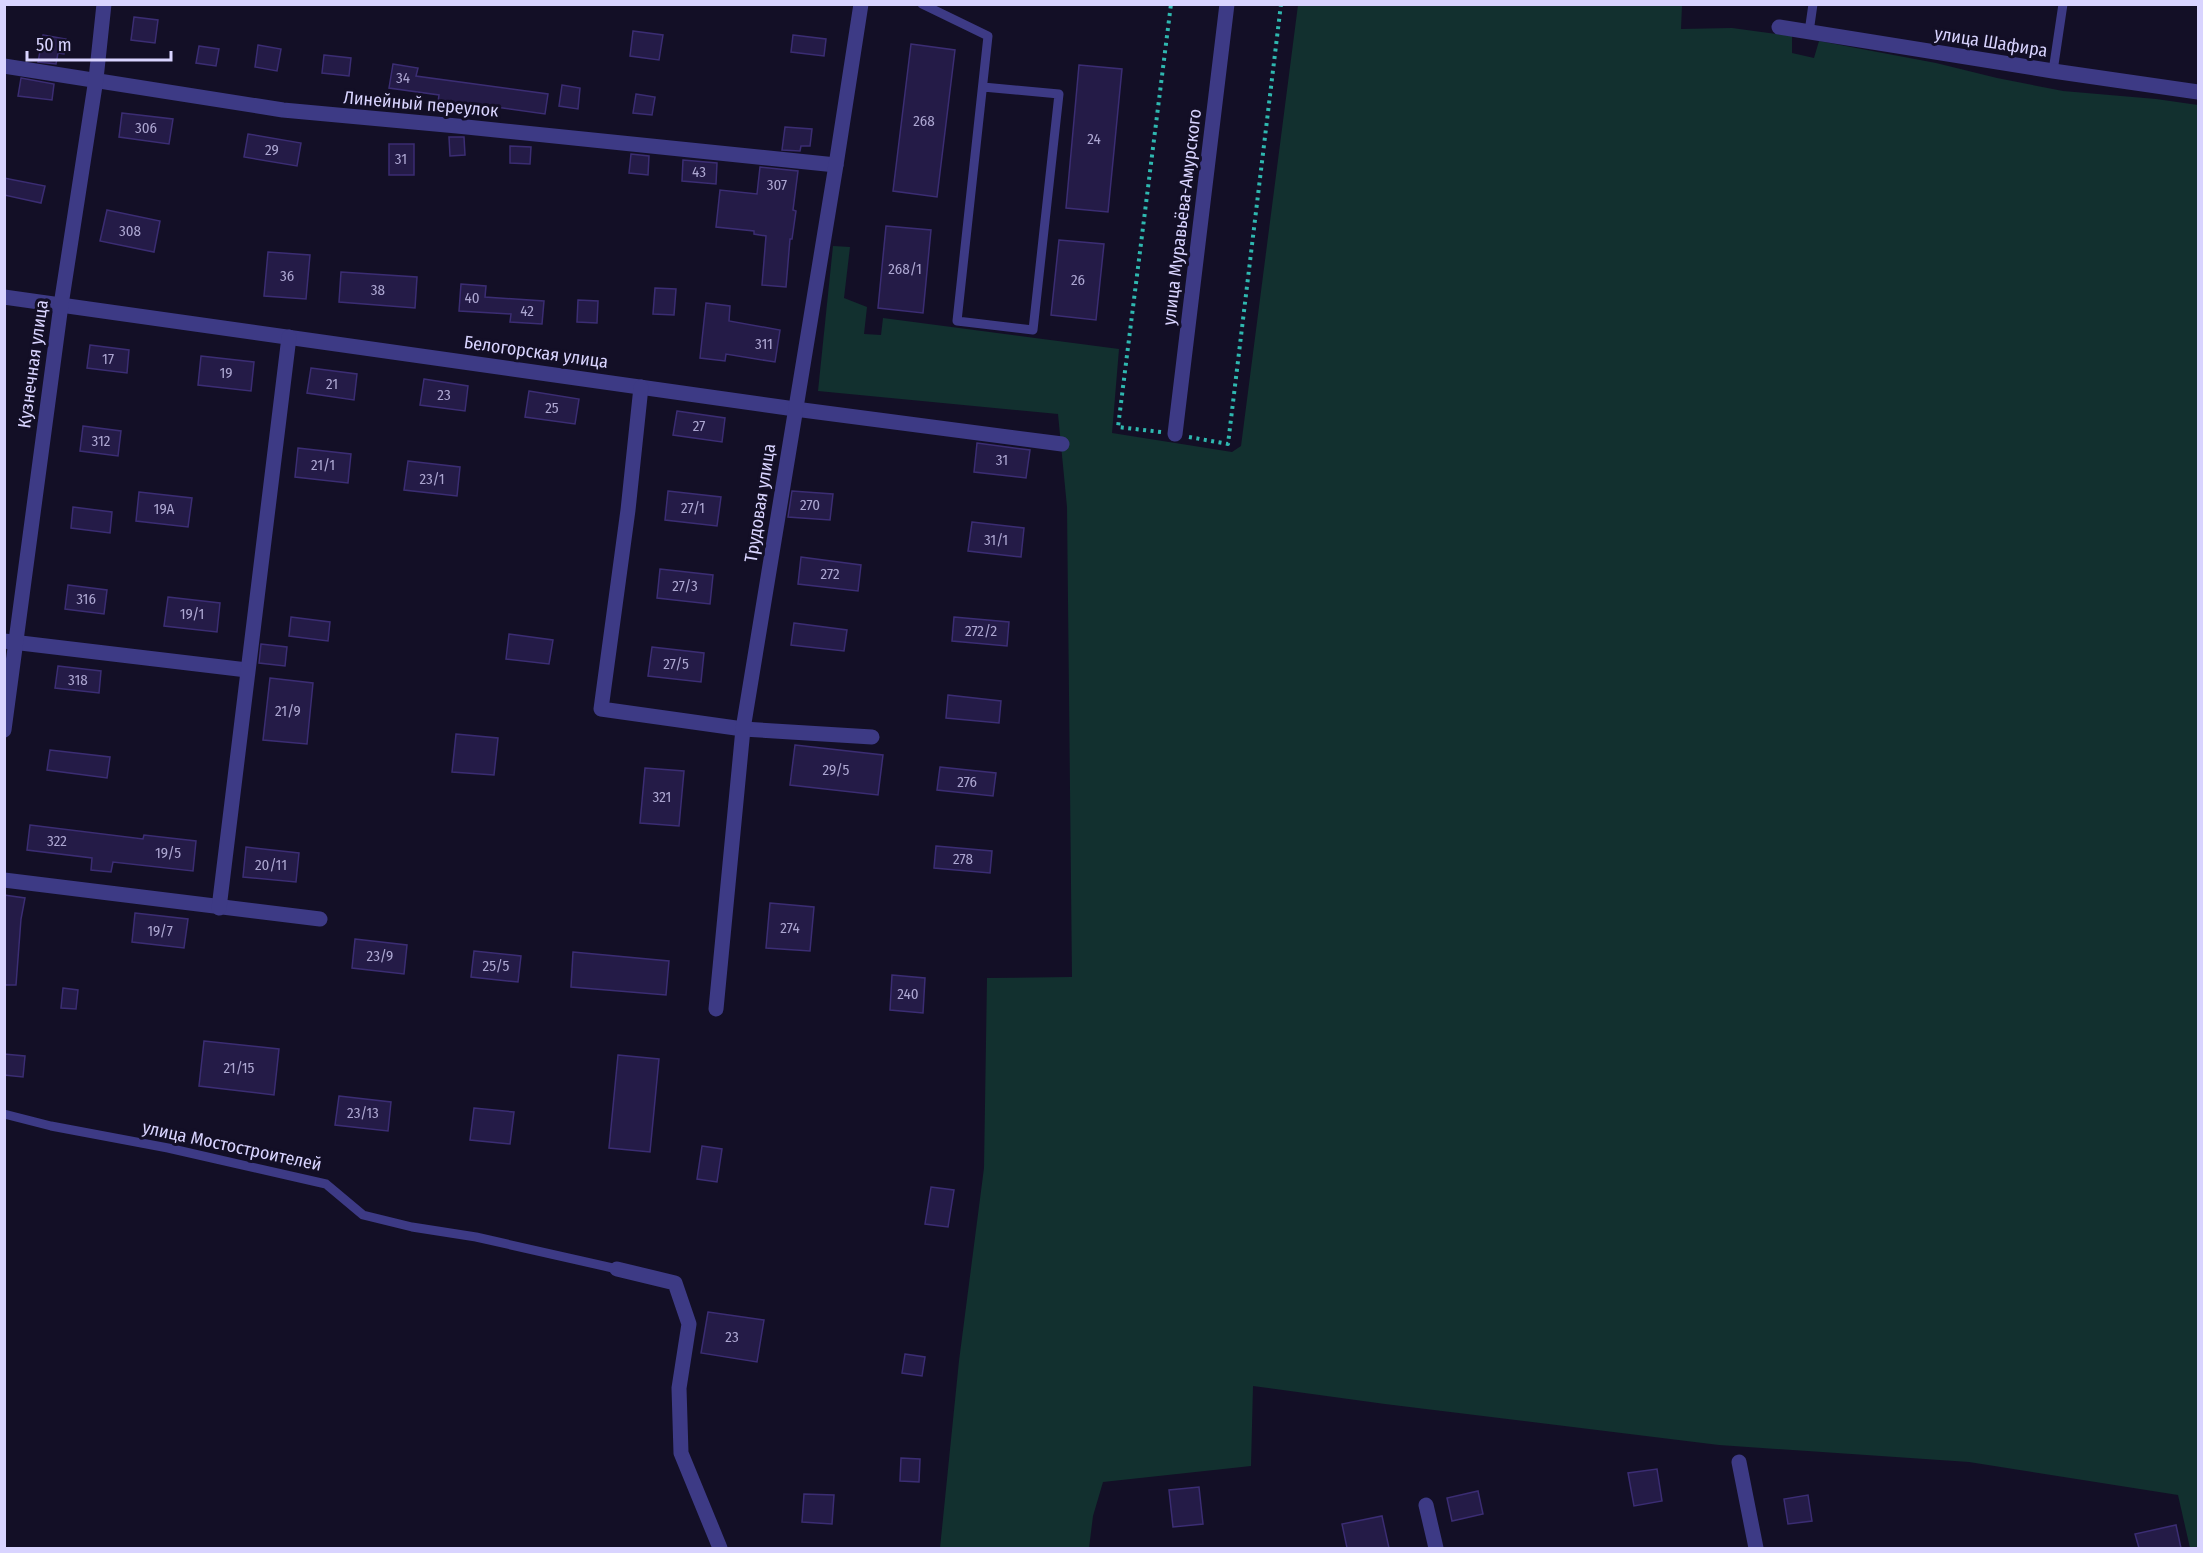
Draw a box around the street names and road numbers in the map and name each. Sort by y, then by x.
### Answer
street label: улица Шафира [1933,22,2049,62]
street label: Линейный переулок [342,86,500,122]
street label: улица Муравьёва-Амурского [1158,107,1206,327]
street label: Кузнечная улица [13,298,53,430]
street label: Белогорская улица [462,331,610,373]
street label: Трудовая улица [740,442,780,564]
street label: улица Мостостроителей [140,1116,324,1176]

